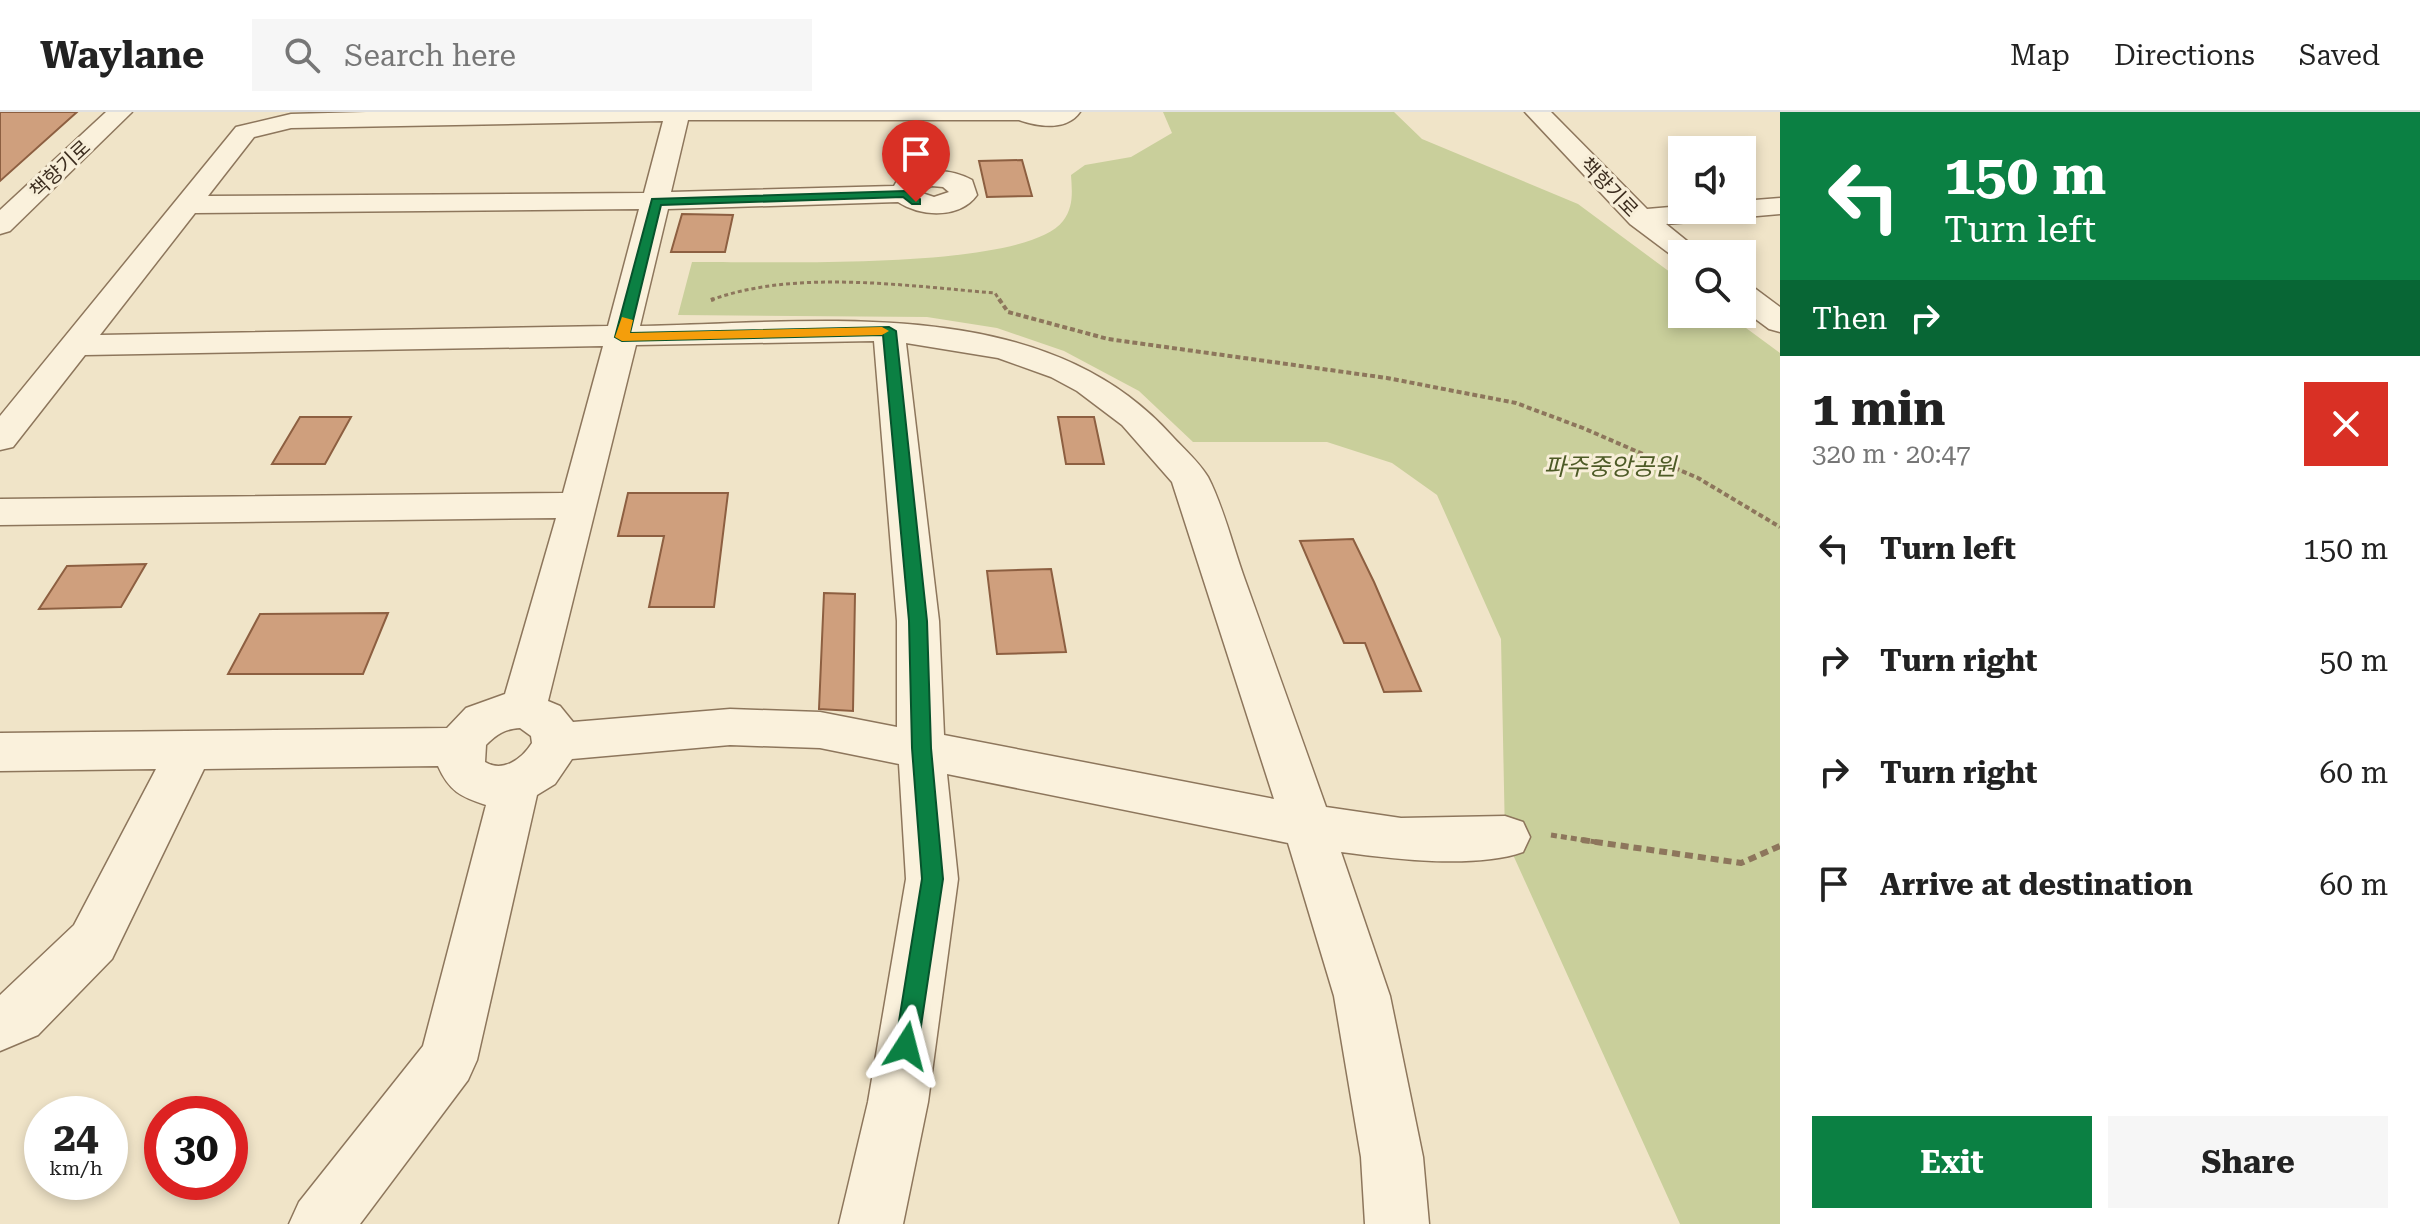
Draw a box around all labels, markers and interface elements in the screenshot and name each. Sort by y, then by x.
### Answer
search box [252,19,812,91]
text: Waylane [40,33,204,77]
icon: search [280,33,324,77]
text: Search here [344,38,516,73]
text: Map [2010,39,2070,72]
text: Directions [2114,39,2255,72]
text: Saved [2299,39,2380,72]
pin [882,120,950,202]
icon: arrive [894,132,938,176]
street label: 책향기로 [25,135,95,203]
map controls [1668,136,1756,328]
button: sound [1668,136,1756,224]
text: 150 m [1944,142,2106,208]
icon: left [1812,144,1916,248]
street label: 책향기로 [1575,152,1643,222]
text: Turn left [1944,209,2096,251]
button: search [1668,240,1756,328]
icon: right [1903,296,1947,340]
text: Then [1812,301,1887,336]
text: 1 min [1812,381,1945,437]
button: close [2304,382,2388,466]
text: 320 m · 20:47 [1812,439,1971,469]
park label: 파주중앙공원 [1544,453,1678,481]
icon: left [1812,526,1856,570]
text: Turn left [1880,531,2016,566]
text: 150 m [2303,531,2388,566]
icon: right [1812,638,1856,682]
text: Turn right [1880,643,2037,678]
text: 50 m [2319,643,2388,678]
icon: right [1812,750,1856,794]
text: Turn right [1880,755,2037,790]
text: 60 m [2319,755,2388,790]
icon: arrive [1812,862,1856,906]
text: Arrive at destination [1880,867,2193,902]
text: 60 m [2319,867,2388,902]
position arrow [864,1004,948,1088]
speed limit sign: 30 [144,1096,248,1200]
text: 24 [54,1114,98,1161]
button: Exit [1812,1116,2092,1208]
button: Share [2108,1116,2388,1208]
text: km/h [49,1156,103,1180]

